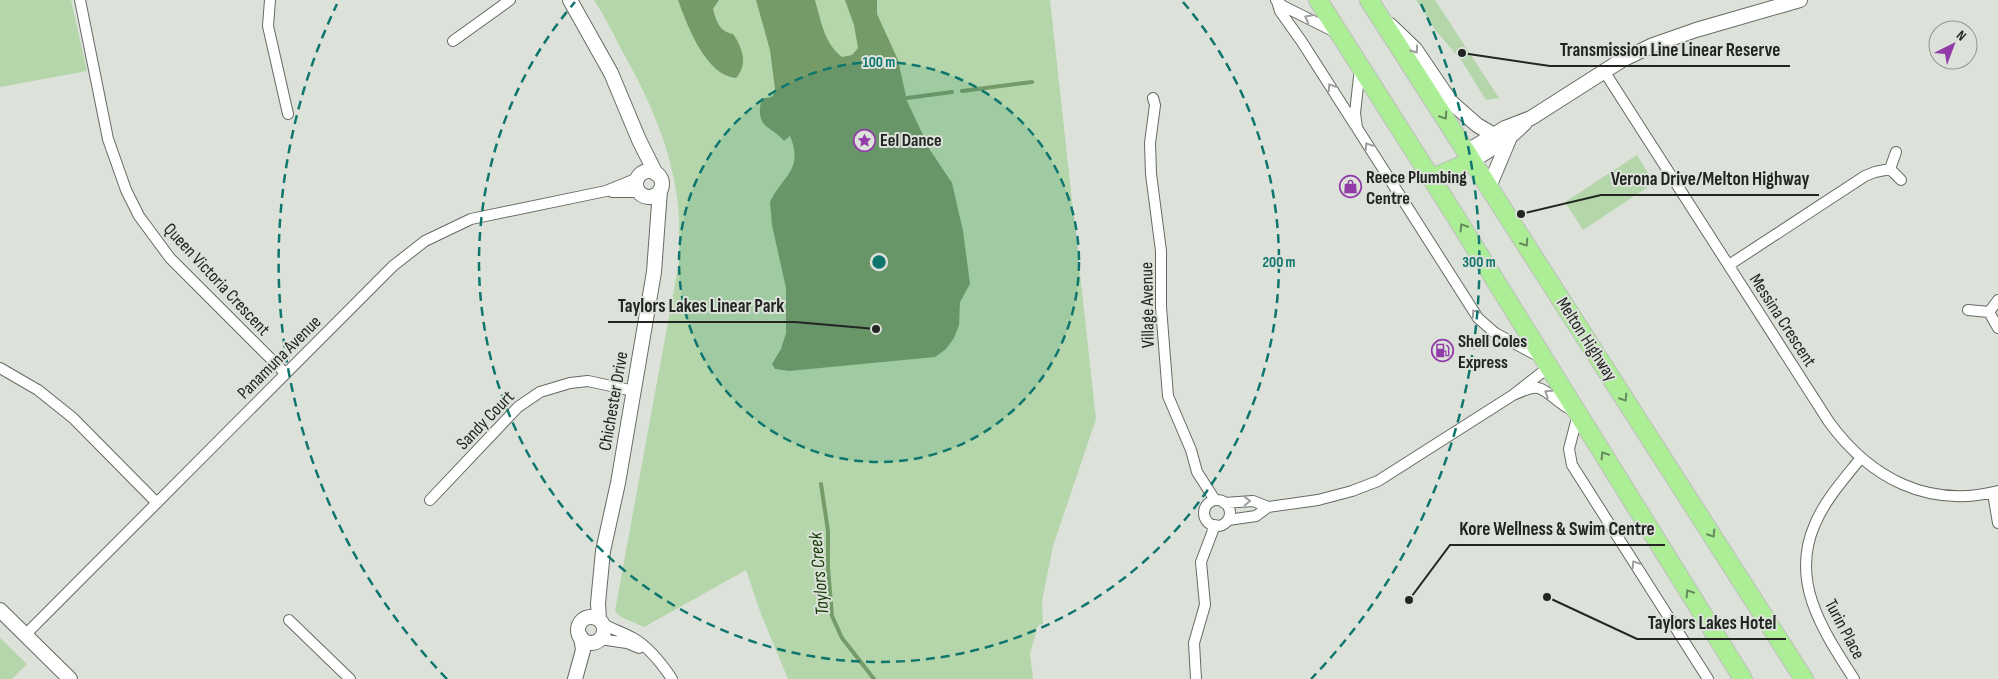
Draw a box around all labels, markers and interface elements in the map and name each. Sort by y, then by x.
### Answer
one-way arrow [1304,14,1313,24]
north arrow [1928,20,1978,70]
text: N [1953,27,1970,45]
callout: Transmission Line Linear Reserve [1550,32,1790,66]
text: Transmission Line Linear Reserve [1560,39,1780,62]
one-way arrow [1409,44,1418,54]
text: 100 m [863,53,895,72]
one-way arrow [1327,83,1337,92]
one-way arrow [1437,111,1447,120]
place icon: Eel Dance [852,128,876,152]
place label: Eel Dance [880,130,942,151]
one-way arrow [1365,143,1375,152]
callout: Verona Drive/Melton Highway [1601,161,1819,195]
place label: Reece Plumbing Centre [1366,167,1467,209]
text: Verona Drive/Melton Highway [1611,168,1809,191]
shop icon: Reece Plumbing Centre [1338,175,1362,199]
street label: Queen Victoria Crescent [159,219,274,340]
one-way arrow [1459,224,1469,233]
one-way arrow [1519,237,1528,246]
centre of rings [870,253,888,271]
text: 200 m [1262,253,1296,272]
text: 300 m [1462,253,1496,272]
street label: Village Avenue [1136,262,1159,348]
street label: Messina Crescent [1745,270,1821,371]
callout: Taylors Lakes Linear Park [608,288,795,322]
street label: Melton Highway [1552,293,1621,385]
text: Taylors Lakes Linear Park [618,295,784,318]
one-way arrow [1472,309,1481,319]
street label: Panamuna Avenue [233,311,325,403]
place label: Shell Coles Express [1458,331,1527,373]
fuel station icon: Shell Coles Express [1430,339,1454,363]
street label: Chichester Drive [594,350,633,452]
street label: Sandy Court [452,386,519,454]
one-way arrow [1544,390,1553,399]
one-way arrow [1618,392,1627,401]
one-way arrow [1600,451,1610,460]
one-way arrow [1243,496,1251,507]
callout: Kore Wellness & Swim Centre [1450,511,1665,545]
text: Kore Wellness & Swim Centre [1459,518,1655,541]
one-way arrow [1705,529,1715,538]
water label: Taylors Creek [804,531,835,616]
one-way arrow [1632,560,1641,570]
one-way arrow [1686,589,1696,598]
street label: Turin Place [1820,596,1869,663]
callout: Taylors Lakes Hotel [1637,605,1786,639]
text: Taylors Lakes Hotel [1648,612,1776,635]

